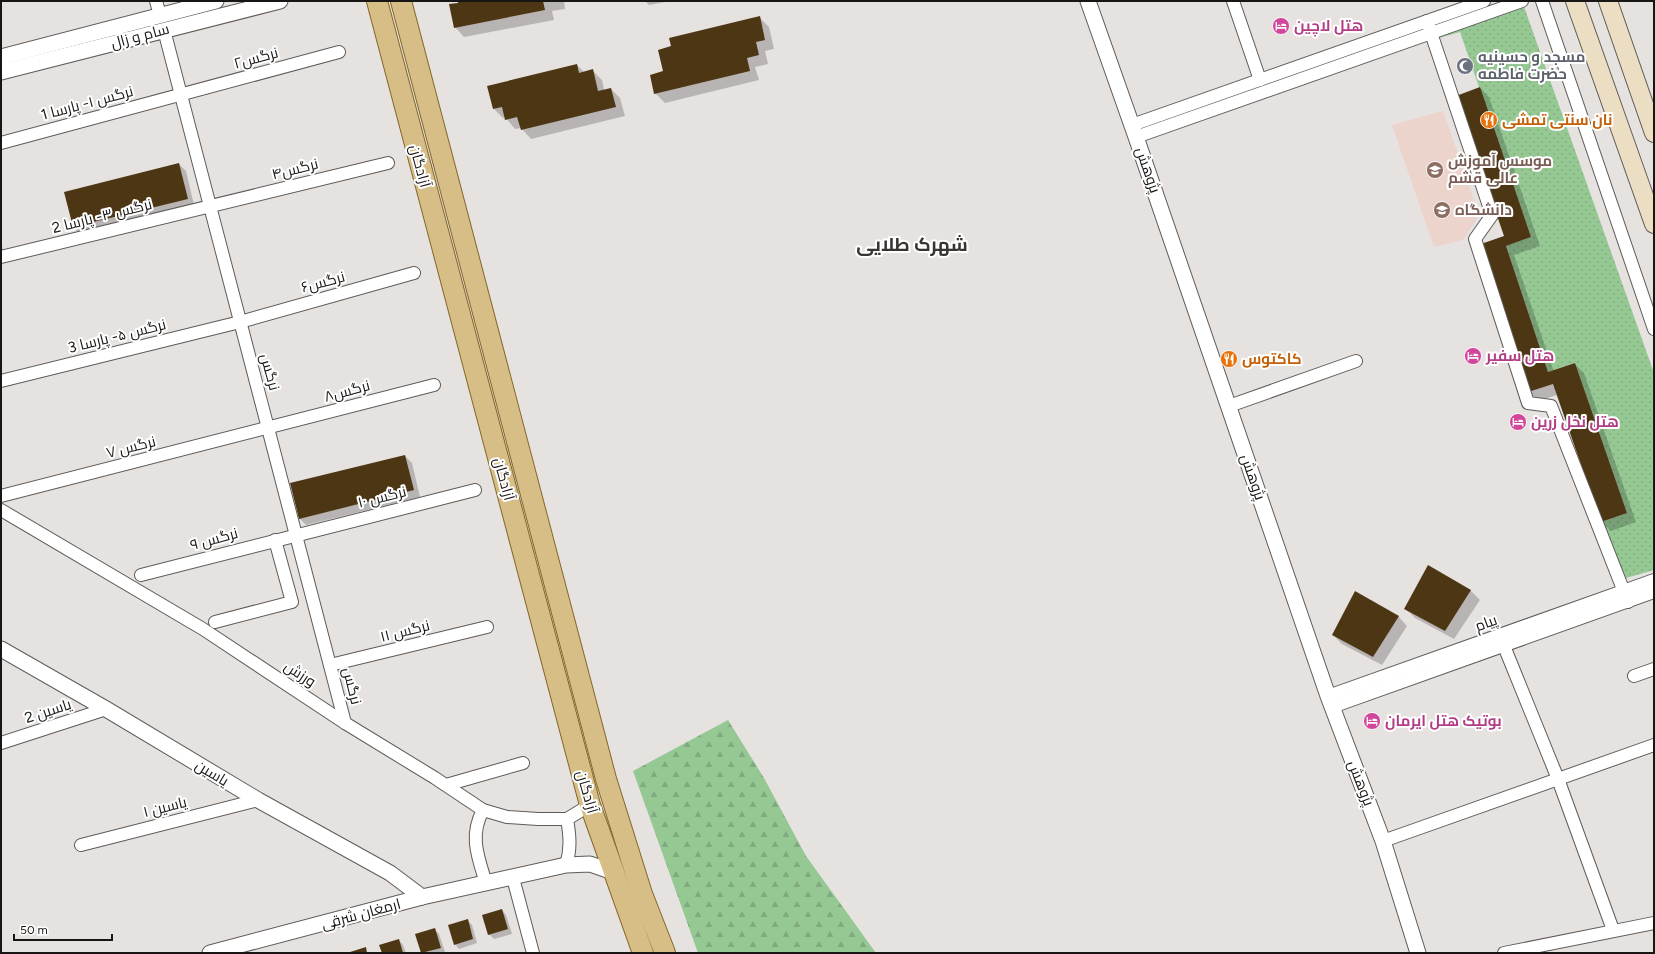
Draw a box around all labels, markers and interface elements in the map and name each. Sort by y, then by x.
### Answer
hotel icon: هتل لاچین [1271,16,1291,36]
place label: هتل لاچین [1294,17,1363,37]
street label: سام و زال [109,20,171,53]
street label: نرگس۲ [232,43,280,74]
place label: مسجد و حسینیه حضرت فاطمه [1478,48,1585,83]
mosque icon: مسجد و حسینیه حضرت فاطمه [1455,56,1475,76]
street label: نرگس ۱- پارسا 1 [39,82,135,125]
restaurant icon: نان سنتی تمشی [1479,110,1499,130]
place label: نان سنتی تمشی [1502,111,1613,129]
street label: آزادگان [405,143,434,190]
street label: پژوهش [1131,145,1164,196]
place label: موسس آموزش عالی قشم [1448,152,1552,188]
street label: نرگس۴ [270,155,320,184]
school or university icon: موسس آموزش عالی قشم [1425,160,1445,180]
street label: نرگس ۳- پارسا 2 [50,195,154,238]
school or university icon: دانشگاه [1432,200,1452,220]
place label: دانشگاه [1455,201,1512,219]
district label: شهرک طلایی [856,233,968,256]
street label: نرگس۶ [299,268,347,297]
street label: نرگس ۵- پارسا 3 [66,315,168,358]
hotel icon: هتل سفیر [1463,346,1483,366]
place label: هتل سفیر [1485,347,1554,365]
restaurant icon: کاکتوس [1219,349,1239,369]
place label: کاکتوس [1242,350,1302,368]
street label: نرگس [256,352,284,393]
street label: نرگس۸ [322,376,372,407]
hotel icon: هتل نخل زرین [1508,412,1528,432]
place label: هتل نخل زرین [1531,413,1619,431]
street label: نرگس ۷ [104,432,158,463]
street label: پژوهش [1236,452,1269,503]
street label: آزادگان [489,456,518,503]
street label: نرگس ۱۰ [356,482,408,513]
street label: نرگس ۹ [188,524,240,555]
street label: پیام [1472,611,1500,636]
street label: نرگس ۱۱ [378,616,432,647]
street label: ورزش [280,657,319,692]
street label: نرگس [338,666,365,707]
street label: یاسین 2 [22,695,74,728]
hotel icon: بوتیک هتل ایرمان [1362,711,1382,731]
place label: بوتیک هتل ایرمان [1385,712,1502,730]
street label: یاسین [192,756,232,791]
street label: پژوهش [1343,758,1378,809]
street label: آزادگان [571,768,602,816]
street label: یاسین ۱ [141,793,189,822]
street label: ارمغان شرقی [319,895,403,934]
scale bar [14,916,112,942]
text: 50 m [20,923,48,937]

